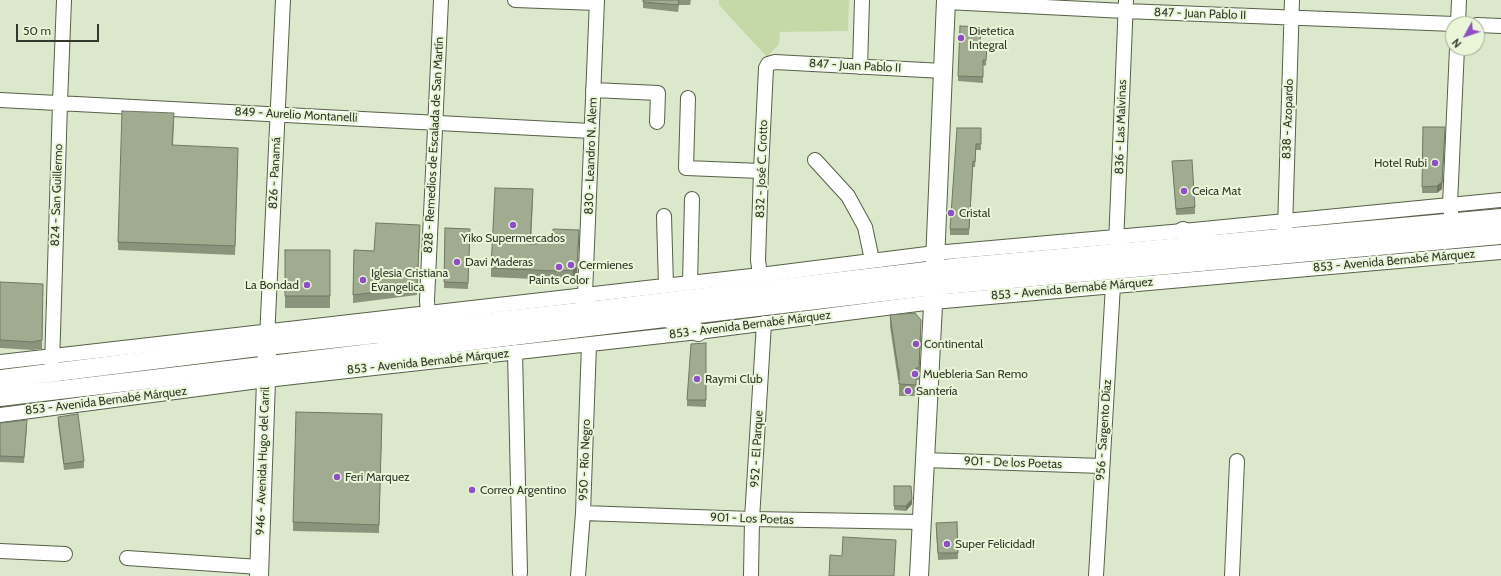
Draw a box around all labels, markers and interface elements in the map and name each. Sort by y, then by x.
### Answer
street label: 847 - Juan Pablo II [1154,5,1246,23]
scale bar [18,16,101,42]
north arrow [1445,16,1485,56]
text: 50 m [23,23,51,38]
place label: Dietetica Integral [969,24,1014,52]
marker: Dietetica Integral [956,33,966,43]
street label: 828 - Remedios de Escalada de San Martín [421,36,447,254]
text: N [1449,36,1464,51]
street label: 847 - Juan Pablo II [808,56,902,76]
street label: 836 - Las Malvinas [1112,79,1130,175]
street label: 838 - Azopardo [1279,79,1297,159]
street label: 830 - Leandro N. Alem [582,97,600,215]
street label: 849 - Aurelio Montanelli [234,105,358,125]
street label: 832 - José C. Crotto [753,120,771,218]
street label: 826 - Panamá [266,137,284,209]
street label: 824 - San Guillermo [48,143,66,247]
place label: Hotel Rubi [1374,156,1427,170]
marker: Hotel Rubi [1430,158,1440,168]
place label: Ceica Mat [1192,184,1241,198]
marker: Ceica Mat [1179,186,1189,196]
place label: Cristal [959,206,990,220]
marker: Cristal [946,208,956,218]
marker: Yiko Supermercados [508,220,518,230]
place label: Yiko Supermercados [461,231,565,245]
street label: 853 - Avenida Bernabé Márquez [1312,247,1476,275]
place label: Davi Maderas [465,255,533,269]
marker: Davi Maderas [452,257,462,267]
place label: Cermienes [579,258,633,272]
marker: Cermienes [566,260,576,270]
marker: Paints Color [554,262,564,272]
place label: Iglesia Cristiana Evangelica [371,266,448,294]
place label: Paints Color [529,273,589,287]
marker: Iglesia Cristiana Evangelica [358,275,368,285]
street label: 853 - Avenida Bernabé Márquez [990,275,1154,303]
place label: La Bondad [245,278,299,292]
marker: La Bondad [302,280,312,290]
street label: 853 - Avenida Bernabé Márquez [668,308,832,342]
place label: Continental [924,337,983,351]
marker: Continental [911,339,921,349]
street label: 853 - Avenida Bernabé Márquez [346,346,510,378]
place label: Muebleria San Remo [923,367,1028,381]
marker: Muebleria San Remo [910,369,920,379]
place label: Raymi Club [705,372,763,386]
marker: Raymi Club [692,374,702,384]
street label: 956 - Sargento Díaz [1093,379,1115,481]
street label: 853 - Avenida Bernabé Márquez [24,384,188,418]
place label: Santería [916,384,958,398]
street label: 946 - Avenida Hugo del Carril [253,386,273,536]
marker: Santería [903,386,913,396]
street label: 952 - El Parque [748,410,766,488]
street label: 950 - Río Negro [576,419,594,501]
street label: 901 - De los Poetas [964,454,1062,472]
place label: Feri Marquez [345,470,410,484]
marker: Feri Marquez [332,472,342,482]
place label: Correo Argentino [480,483,566,497]
marker: Correo Argentino [467,485,477,495]
street label: 901 - Los Poetas [710,510,794,528]
place label: Super Felicidad! [955,537,1035,551]
marker: Super Felicidad! [942,539,952,549]

